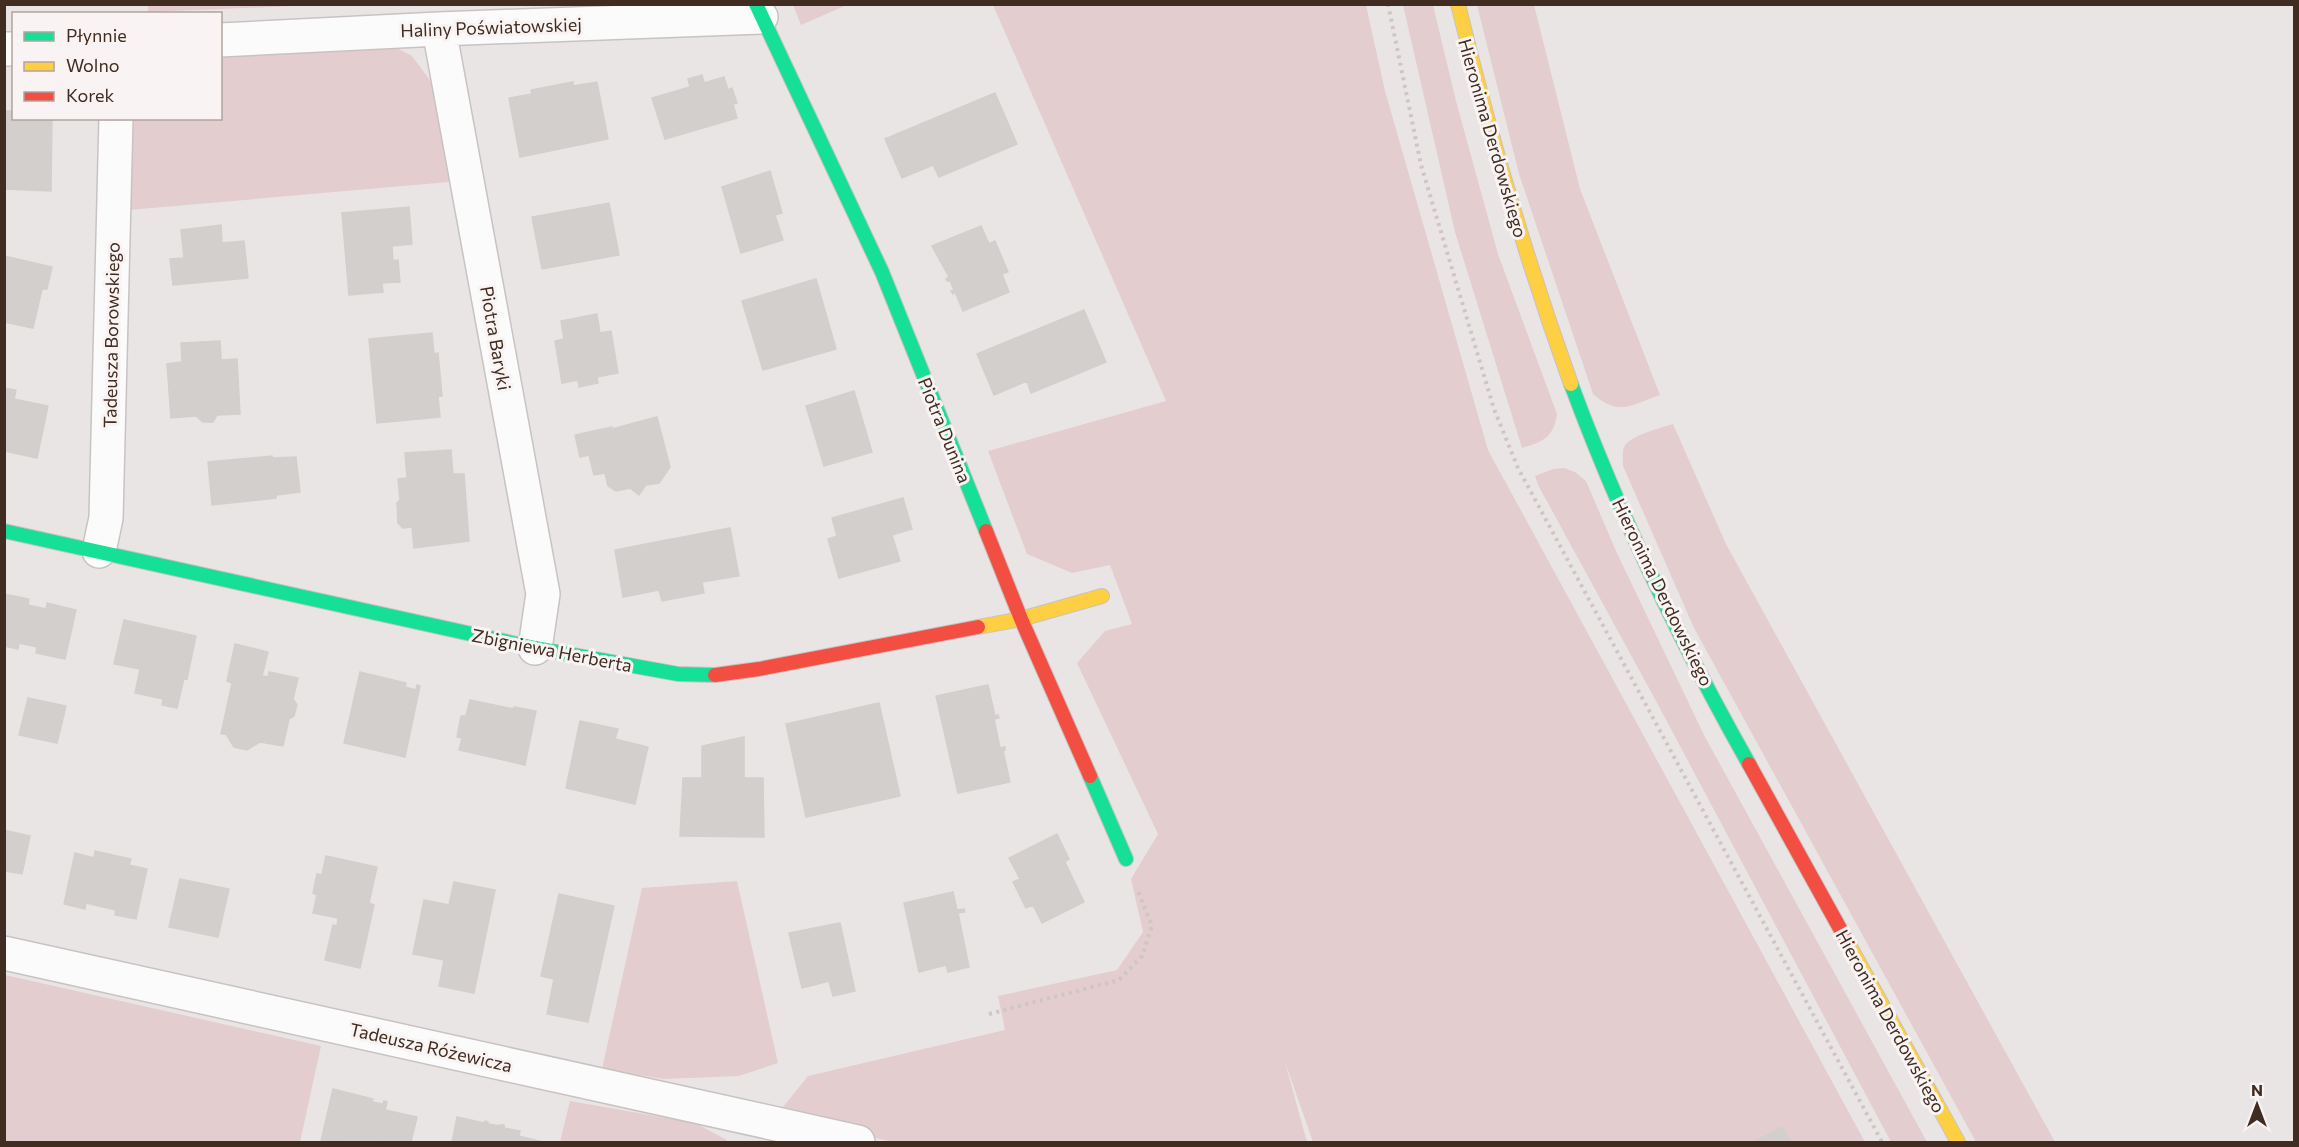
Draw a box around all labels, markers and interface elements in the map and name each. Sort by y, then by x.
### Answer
legend [12,12,222,120]
street label: Haliny Poświatowskiej [400,13,582,41]
text: Płynnie [66,24,127,46]
street label: Hieronima Derdowskiego [1454,36,1532,240]
text: Wolno [66,54,120,76]
text: Korek [66,84,115,106]
street label: Tadeusza Borowskiego [98,242,124,428]
street label: Piotra Baryki [476,284,516,392]
street label: Piotra Dunina [914,374,976,486]
street label: Hieronima Derdowskiego [1608,495,1718,689]
street label: Zbigniewa Herberta [470,624,634,676]
street label: Hieronima Derdowskiego [1831,926,1951,1116]
street label: Tadeusza Różewicza [348,1018,514,1076]
north arrow [2227,1075,2287,1135]
text: N [2251,1080,2263,1099]

